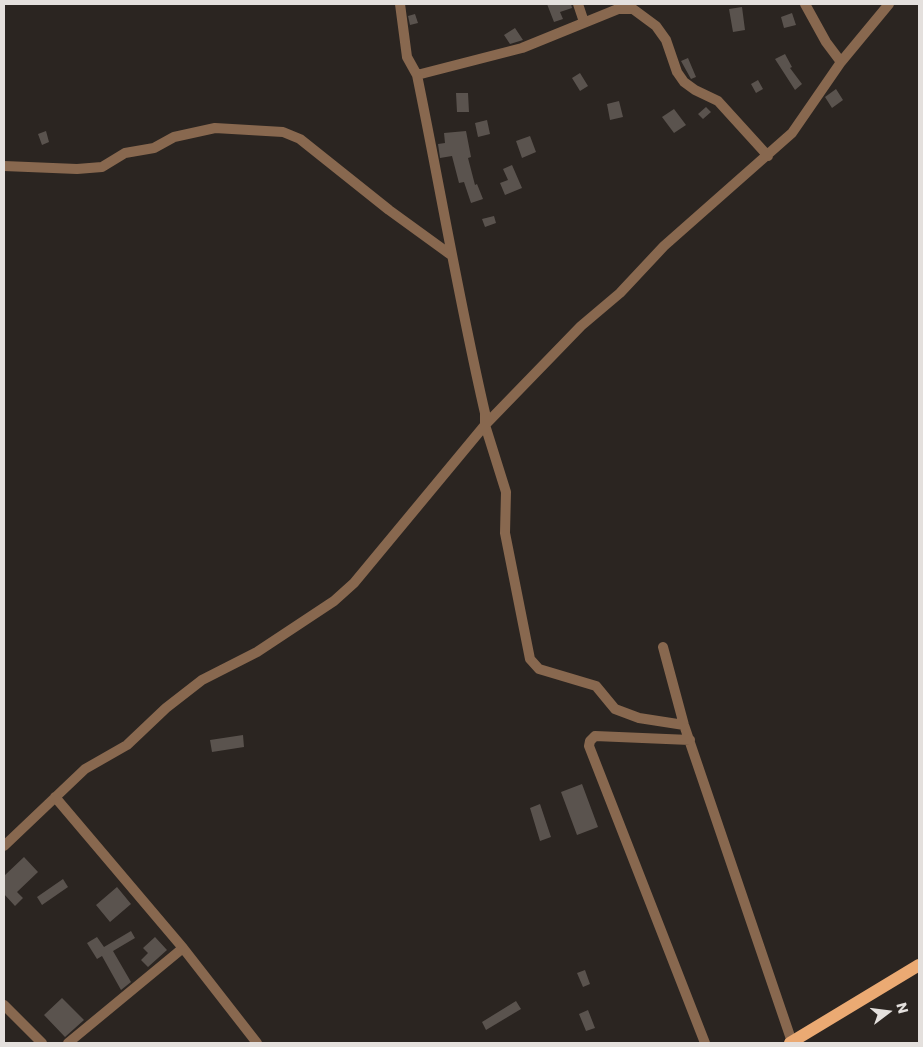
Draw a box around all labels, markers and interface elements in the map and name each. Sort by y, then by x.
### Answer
north arrow [863,987,913,1037]
text: N [891,1000,914,1016]

